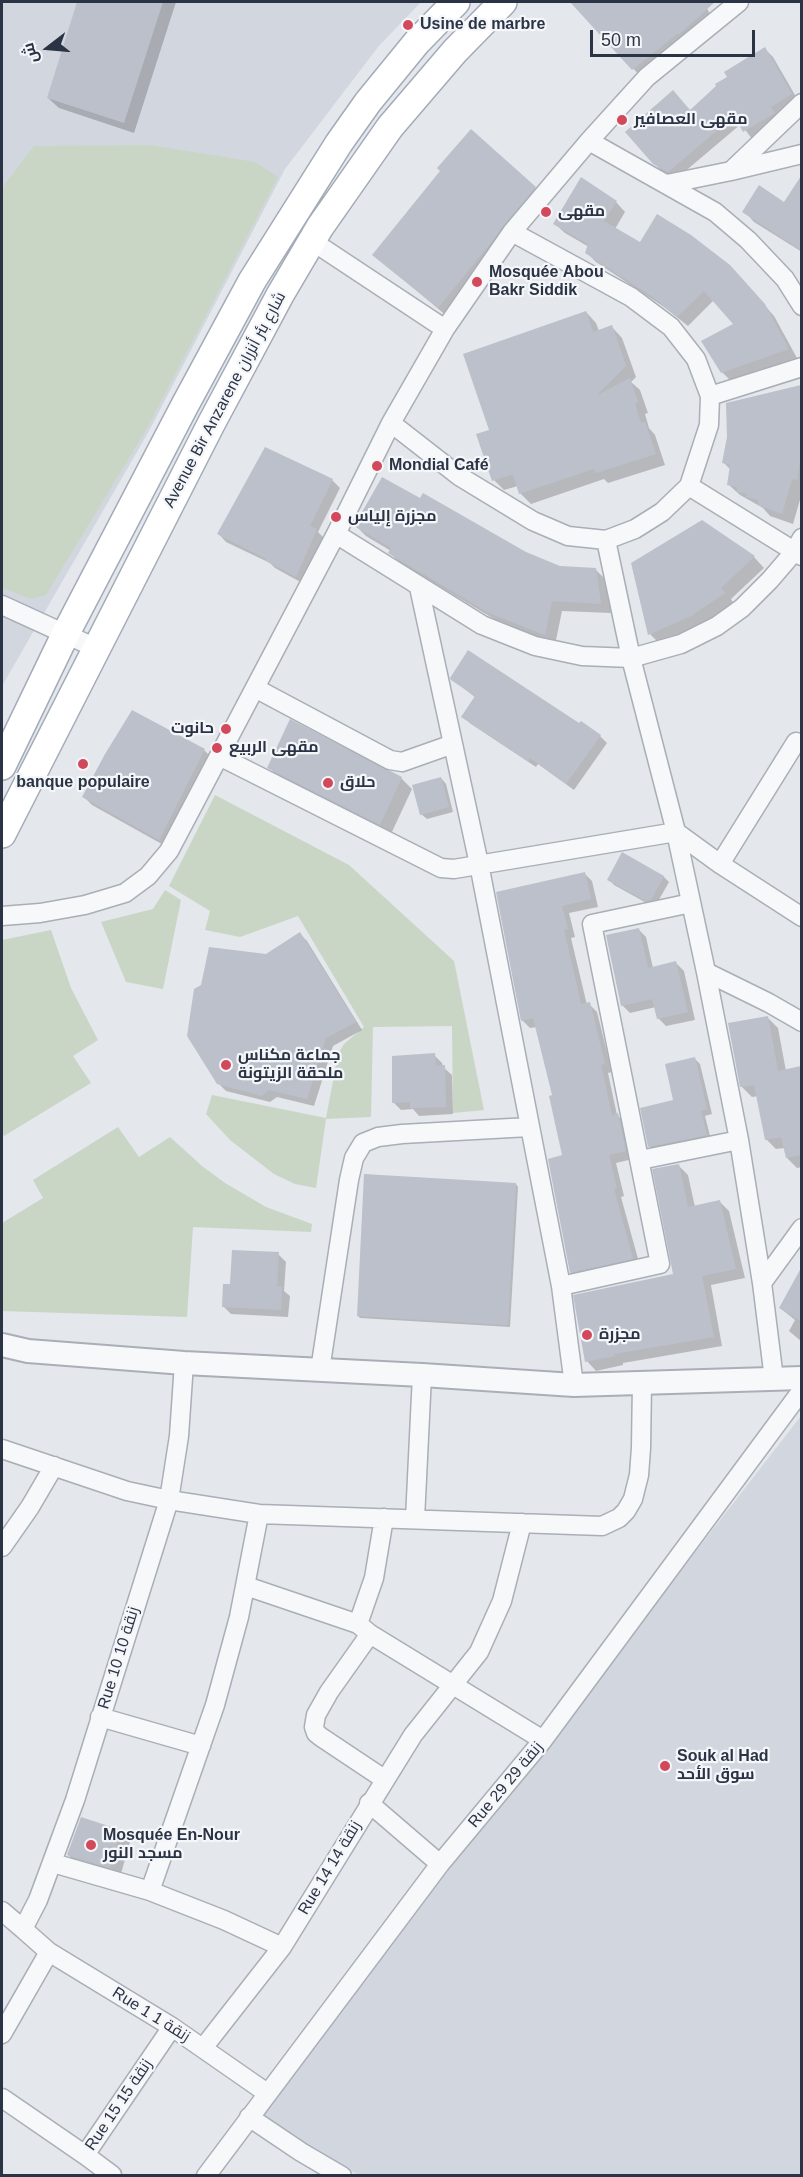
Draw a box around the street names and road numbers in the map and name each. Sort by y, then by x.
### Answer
street label: Avenue Bir Anzarene شارع بئر أنزران [160,289,290,511]
street label: Rue 10 زنقة 10 [94,1604,144,1712]
street label: Rue 29 زنقة 29 [465,1738,547,1832]
street label: Rue 14 زنقة 14 [294,1818,366,1918]
street label: Rue 1 زنقة 1 [108,1983,194,2047]
street label: Rue 15 زنقة 15 [81,2056,157,2154]

